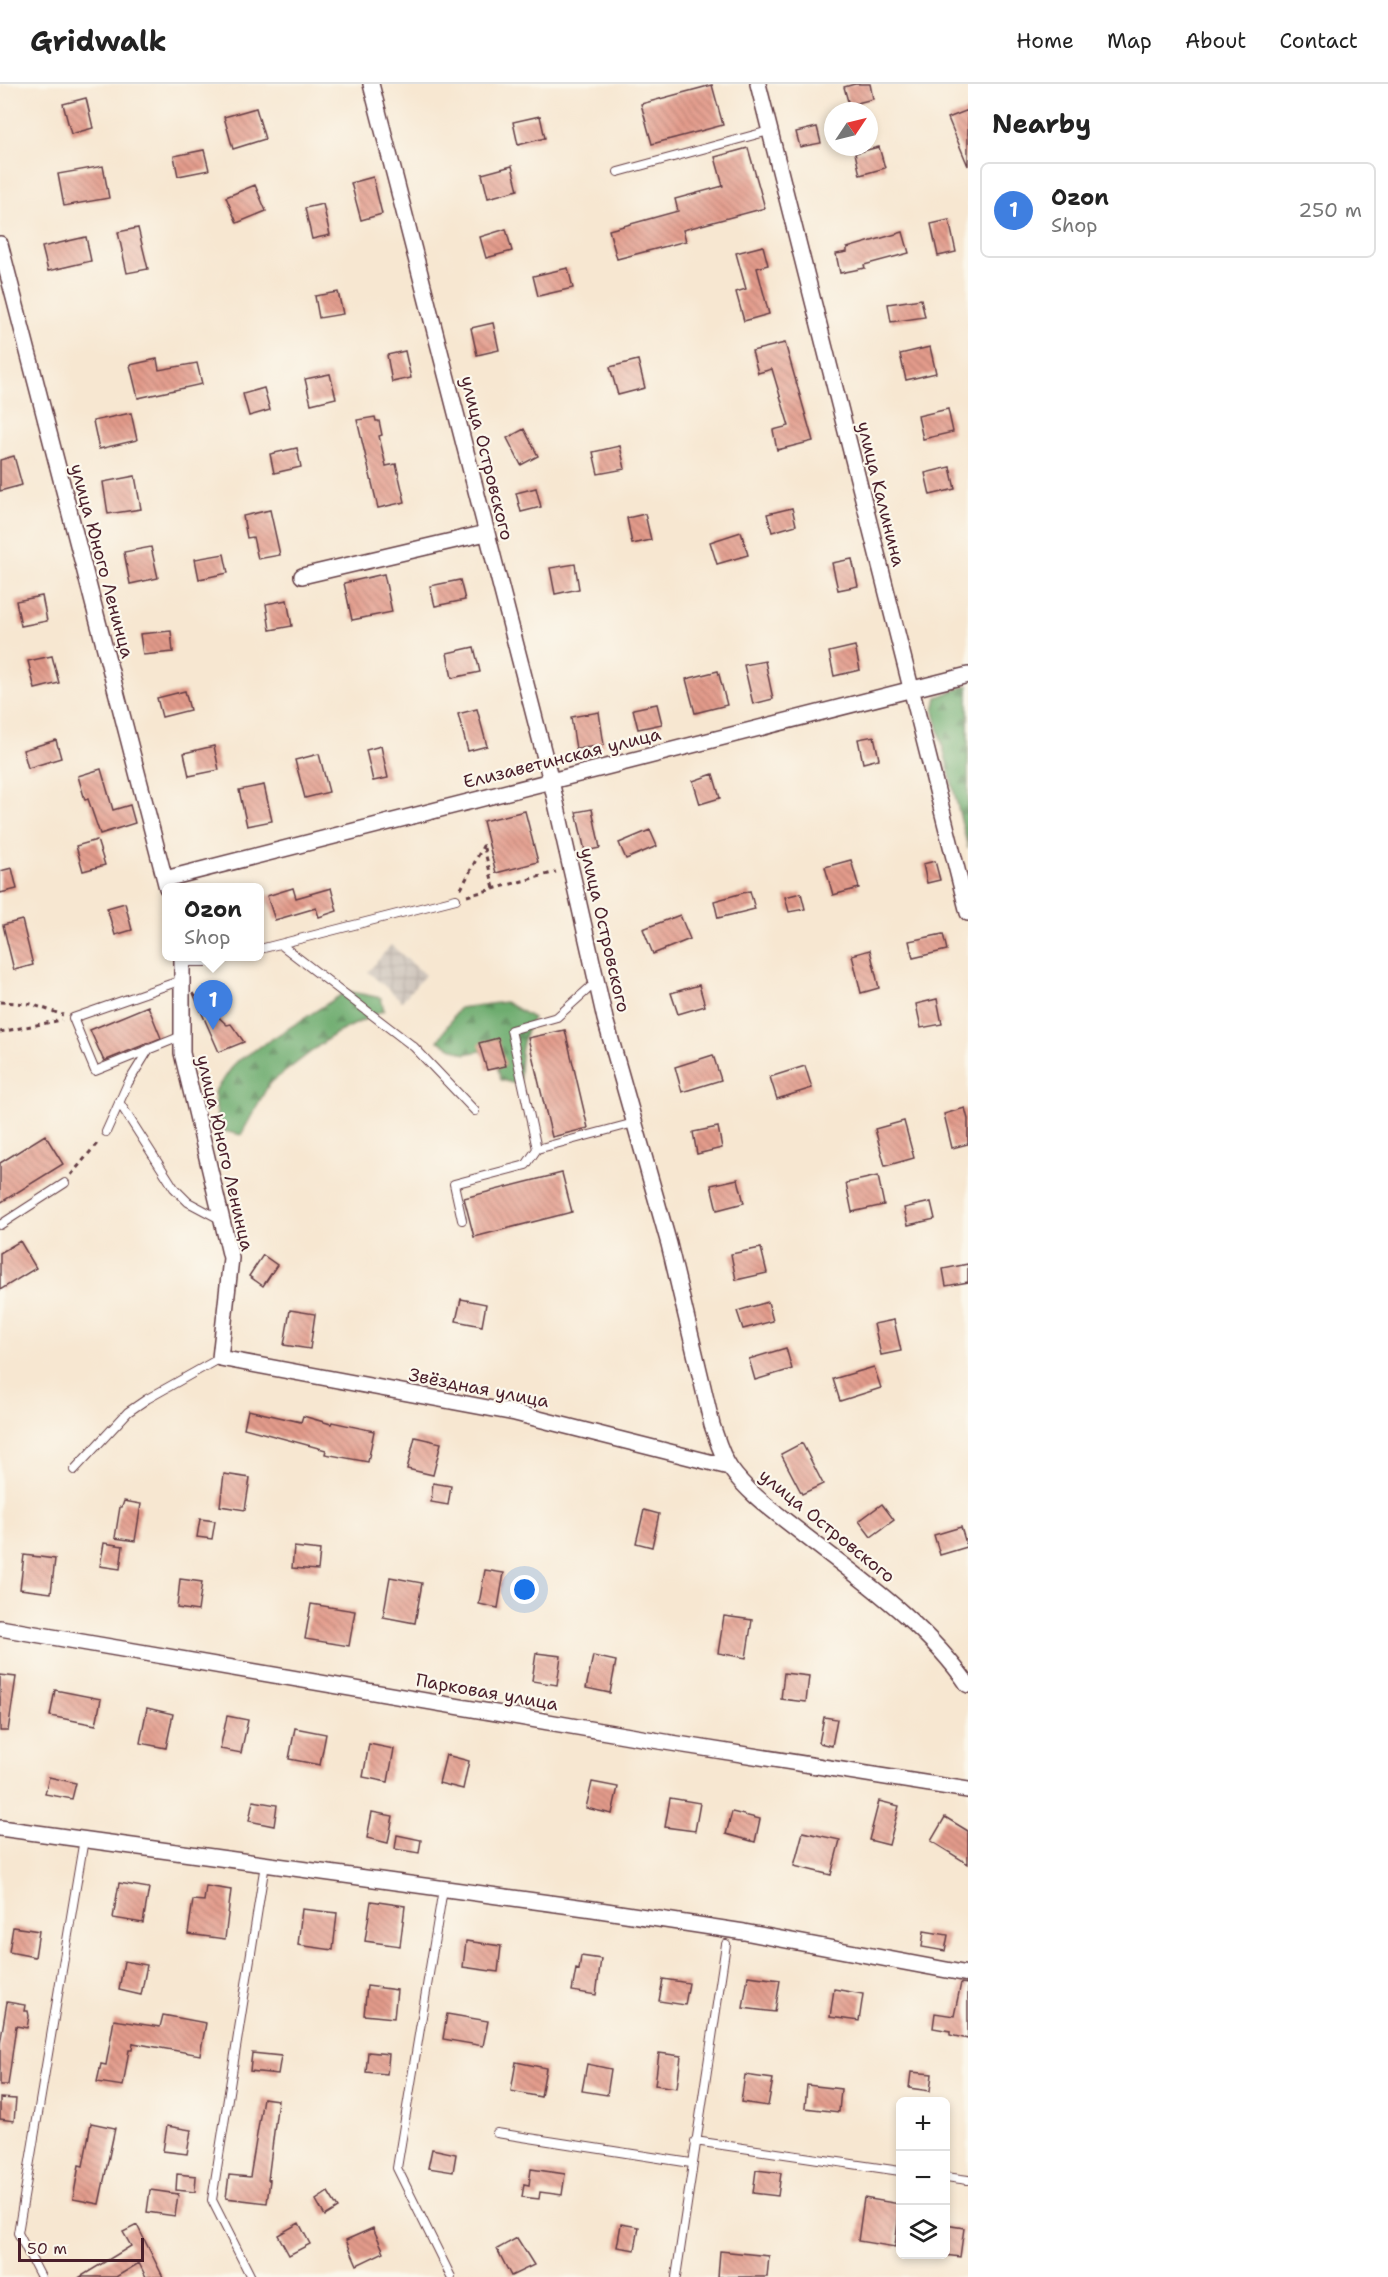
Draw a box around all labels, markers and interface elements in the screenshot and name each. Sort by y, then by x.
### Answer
text: Gridwalk [30,22,167,60]
text: Home [1016,27,1074,55]
text: Map [1107,27,1152,55]
text: About [1185,27,1246,55]
text: Contact [1279,27,1358,55]
north arrow [824,102,878,156]
text: Nearby [992,106,1091,141]
text: Ozon [1051,183,1109,212]
text: 1 [1009,197,1018,223]
text: 250 m [1298,197,1362,223]
text: Shop [1051,212,1098,238]
street label: улица Островского [455,373,519,543]
street label: улица Калинина [851,419,911,569]
street label: улица Юного Ленинца [64,461,140,661]
street label: Елизаветинская улица [461,722,663,794]
street label: улица Островского [574,845,636,1015]
popup [162,883,264,961]
text: Ozon [184,895,242,924]
text: Shop [184,924,231,950]
pin: 1 [194,980,232,1030]
street label: улица Юного Ленинца [191,1053,259,1253]
street label: Звёздная улица [407,1363,551,1413]
street label: улица Островского [754,1464,900,1588]
your location [510,1575,539,1604]
street label: Парковая улица [414,1668,560,1716]
map controls [896,2097,950,2259]
button: + [896,2097,950,2151]
button: − [896,2151,950,2205]
button: layers [896,2205,950,2259]
scale bar [18,2235,144,2262]
text: 50 m [27,2238,67,2259]

